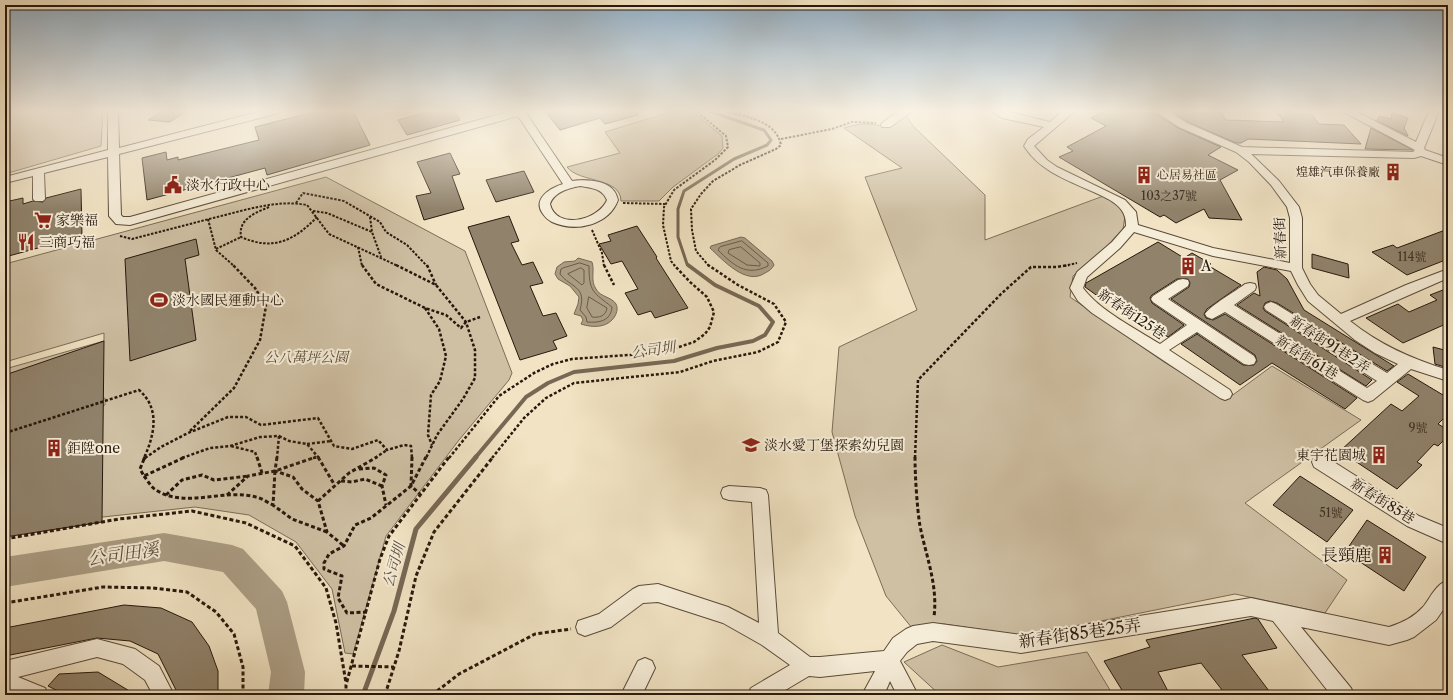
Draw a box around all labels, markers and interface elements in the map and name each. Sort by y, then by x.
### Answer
building icon: 煌雄汽車保養廠 [1383,162,1403,182]
place label: 煌雄汽車保養廠 [1296,164,1380,179]
building icon: 心居易社區 [1134,165,1154,185]
place label: 心居易社區 [1157,167,1217,182]
public building icon: 淡水行政中心 [163,175,183,195]
place label: 淡水行政中心 [186,176,270,194]
house number: 103之37號 [1141,188,1197,203]
supermarket icon: 家樂福 [33,210,53,230]
place label: 家樂福 [56,211,98,229]
street label: 新春街 [1270,217,1290,259]
restaurant icon: 三商巧福 [16,232,36,252]
place label: 三商巧福 [39,233,95,251]
house number: 114號 [1397,249,1427,264]
building icon: A [1178,256,1198,276]
place label: A [1200,257,1212,275]
street label: 新春街125巷 [1095,285,1169,343]
sports icon: 淡水國民運動中心 [149,290,169,310]
place label: 淡水國民運動中心 [172,291,284,309]
street label: 新春街91巷2弄 [1286,311,1374,377]
street label: 新春街61巷 [1273,331,1341,383]
water label: 公司圳 [629,337,679,362]
park label: 公八萬坪公園 [264,348,350,366]
house number: 9號 [1408,420,1428,435]
school or university icon: 淡水愛丁堡探索幼兒園 [741,435,761,455]
place label: 淡水愛丁堡探索幼兒園 [764,436,904,454]
building icon: 鉅陞one [44,438,64,458]
place label: 鉅陞one [67,439,120,457]
building icon: 東宇花園城 [1369,445,1389,465]
place label: 東宇花園城 [1296,446,1366,464]
street label: 新春街85巷 [1348,474,1418,528]
house number: 51號 [1319,505,1343,520]
water label: 公司田溪 [86,538,162,570]
water label: 公司圳 [378,538,410,589]
place label: 長頸鹿 [1321,545,1372,565]
building icon: 長頸鹿 [1375,545,1395,565]
street label: 新春街85巷25弄 [1018,615,1142,651]

